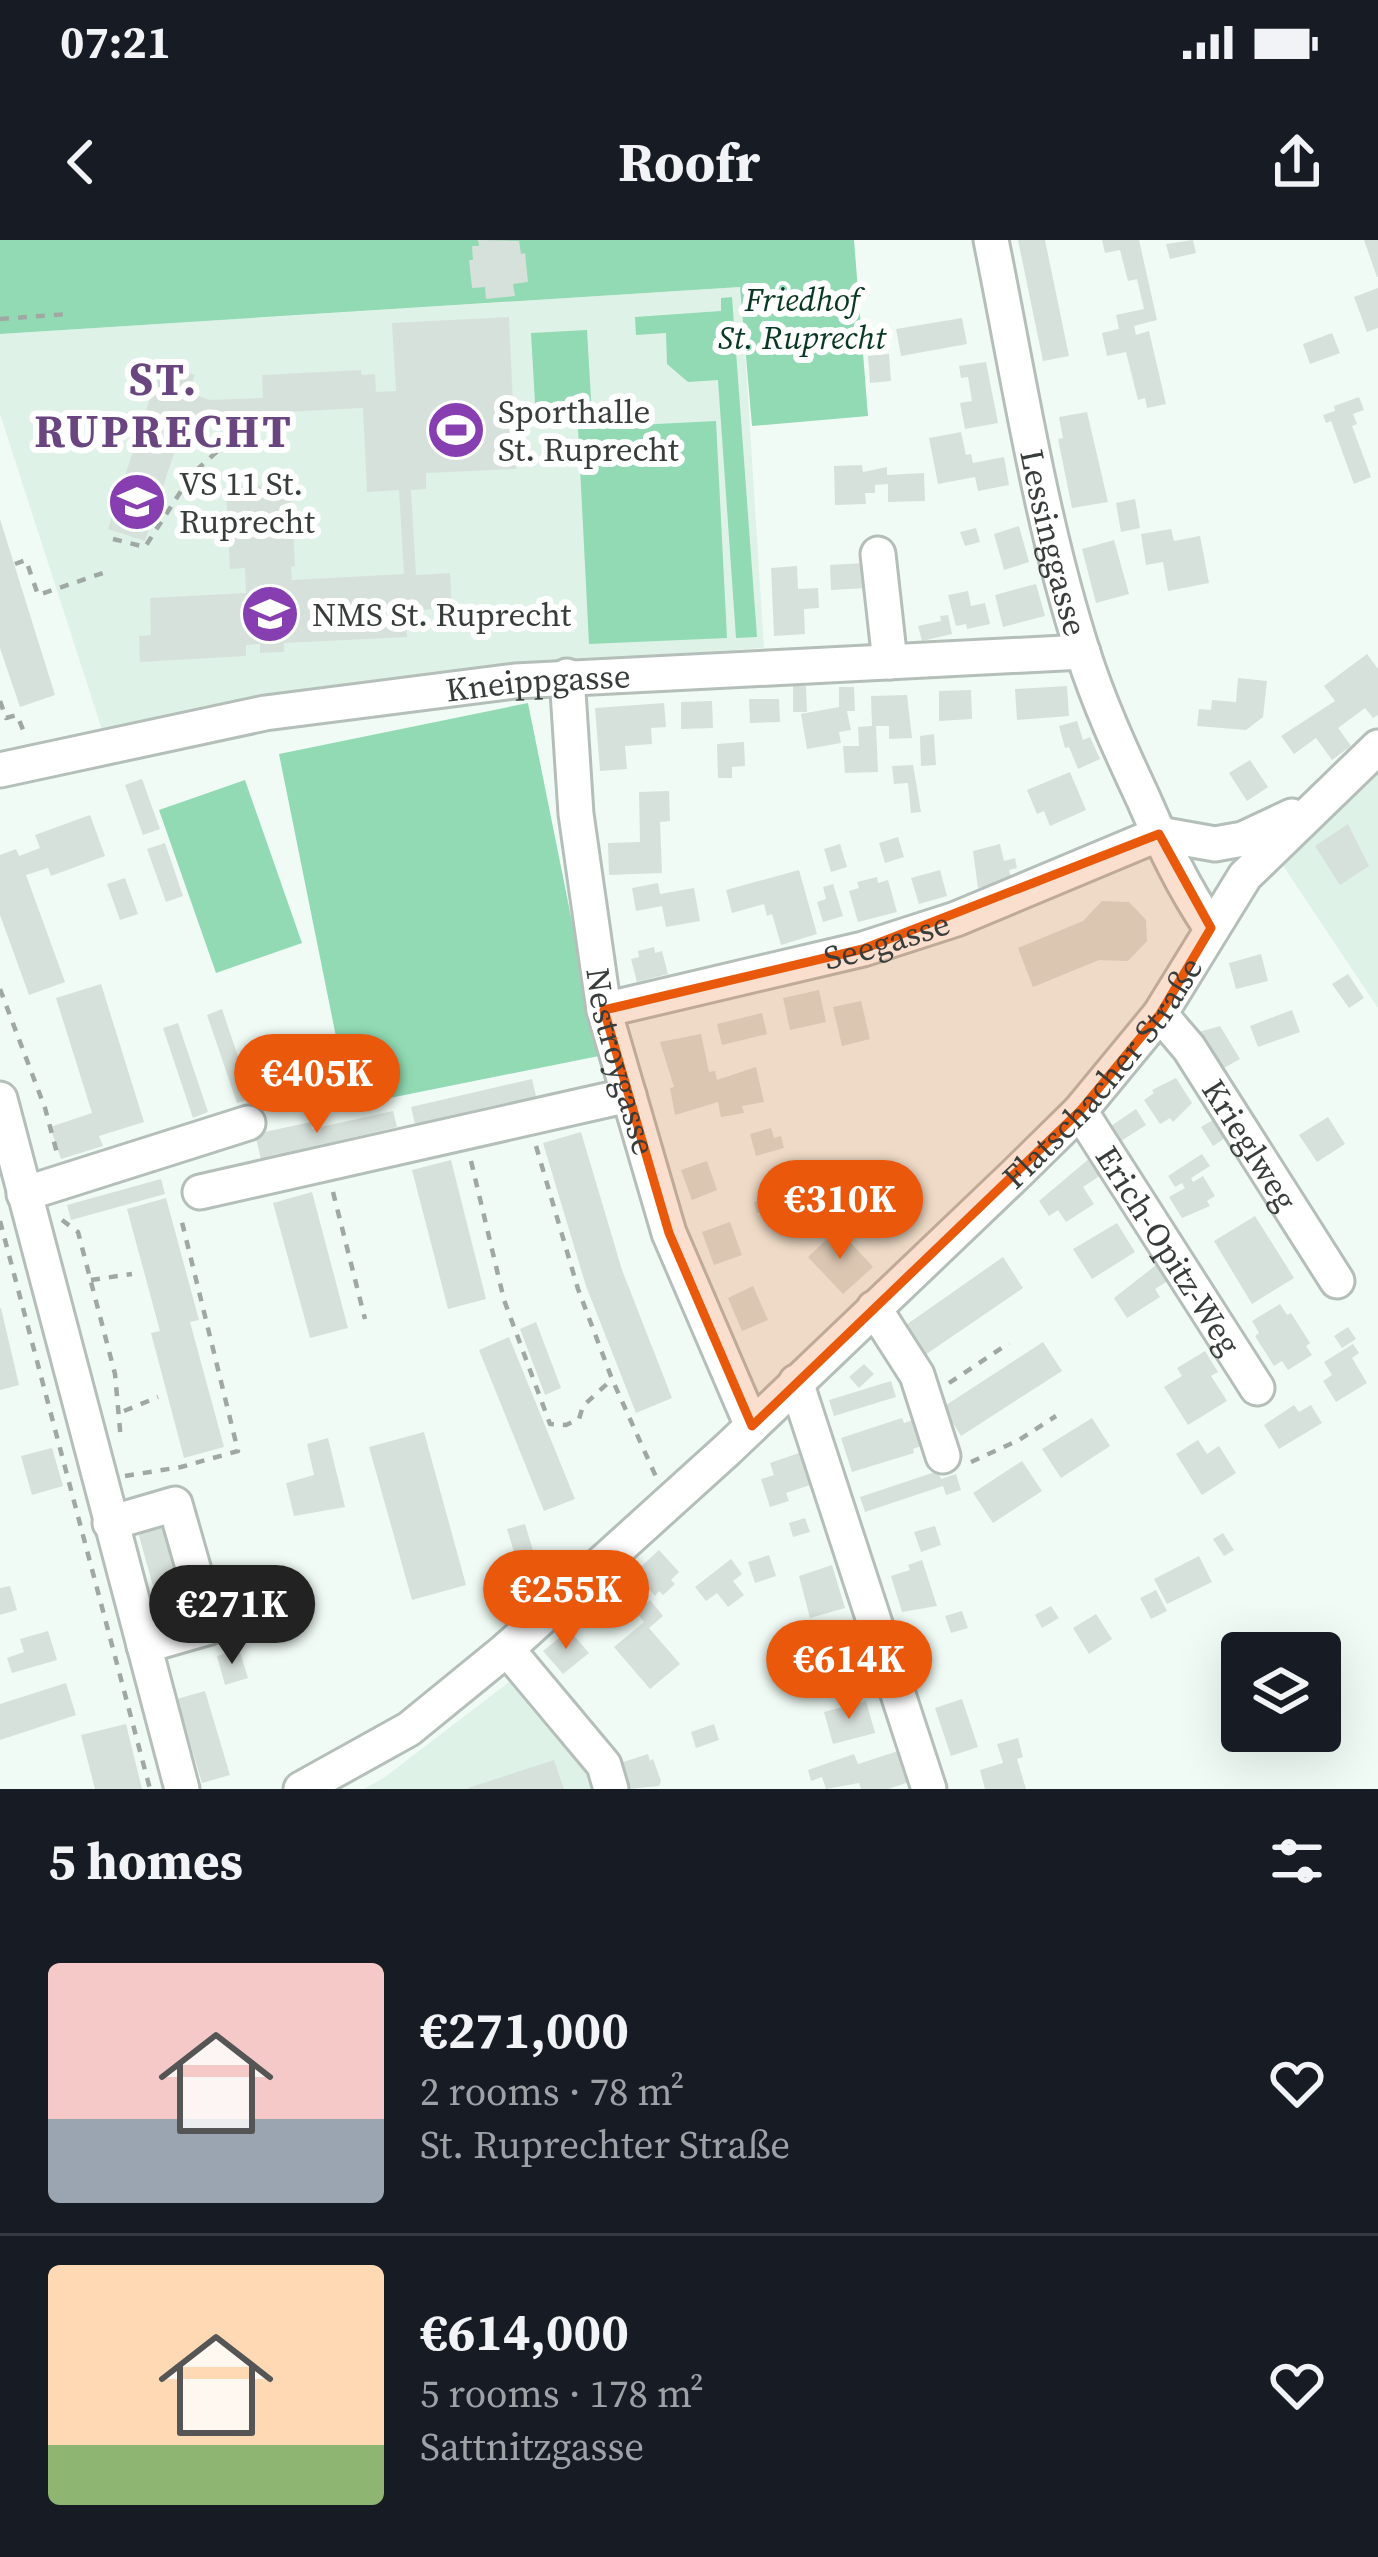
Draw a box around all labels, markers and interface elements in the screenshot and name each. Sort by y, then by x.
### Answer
text: 07:21 [60,11,171,73]
text: Roofr [618,125,760,199]
icon: back [48,129,114,195]
icon: share [1264,129,1330,195]
park label: Friedhof St. Ruprecht [718,277,887,360]
district label: ST. RUPRECHT [34,348,294,462]
place label: Sporthalle St. Ruprecht [498,389,679,472]
sports icon: Sporthalle St. Ruprecht [425,399,487,461]
street label: Lessinggasse [1010,445,1099,641]
place label: VS 11 St. Ruprecht [179,461,315,544]
school or university icon: VS 11 St. Ruprecht [106,471,168,533]
school or university icon: NMS St. Ruprecht [239,583,301,645]
place label: NMS St. Ruprecht [312,592,572,637]
street label: Kneippgasse [443,653,632,712]
street label: Seegasse [819,900,955,980]
street label: Flatschacher Straße [992,948,1213,1198]
street label: Nestroygasse [576,965,668,1160]
pin: €405K [233,1034,401,1136]
text: €405K [261,1046,373,1099]
street label: Krieglweg [1192,1070,1309,1219]
street label: Erich-Opitz-Weg [1085,1137,1252,1363]
pin: €310K [756,1160,924,1262]
text: €310K [784,1172,896,1225]
pin: €255K [482,1550,650,1652]
text: €255K [510,1562,622,1615]
pin: €271K [148,1565,316,1667]
text: €271K [176,1577,288,1630]
pin: €614K [765,1620,933,1722]
text: €614K [793,1632,905,1685]
map controls [1221,1632,1341,1752]
button: layers [1221,1632,1341,1752]
text: 5 homes [48,1826,243,1896]
icon: filters [1264,1828,1330,1894]
text: €271,000 [420,1995,629,2065]
icon: home [144,2011,288,2155]
icon: heart [1264,2050,1330,2116]
text: 2 rooms · 78 m² [420,2065,684,2118]
text: St. Ruprechter Straße [420,2118,790,2171]
text: €614,000 [420,2297,629,2367]
icon: home [144,2313,288,2457]
icon: heart [1264,2352,1330,2418]
text: 5 rooms · 178 m² [420,2367,704,2420]
text: Sattnitzgasse [420,2420,644,2473]

